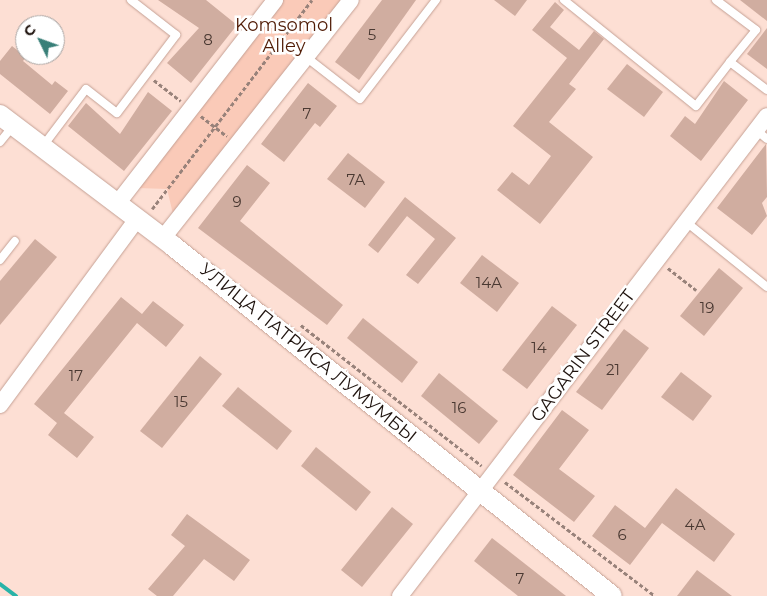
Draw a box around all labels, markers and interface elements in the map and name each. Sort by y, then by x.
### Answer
north arrow [15,15,65,65]
park label: Komsomol Alley [235,15,333,58]
text: С [19,21,40,40]
house number: 5 [368,26,376,44]
house number: 8 [203,31,213,49]
house number: 7 [303,105,311,123]
house number: 7А [346,171,366,189]
house number: 9 [232,193,242,211]
street label: УЛИЦА ПАТРИСА ЛУМУМБЫ [195,259,421,447]
house number: 14А [476,274,502,292]
street label: GAGARIN STREET [526,286,640,426]
house number: 19 [700,299,714,317]
house number: 14 [531,339,547,357]
house number: 21 [606,361,620,379]
house number: 17 [69,367,83,385]
house number: 15 [174,393,188,411]
house number: 16 [452,399,466,417]
house number: 4А [684,516,706,534]
house number: 6 [617,526,627,544]
house number: 7 [516,570,524,588]

